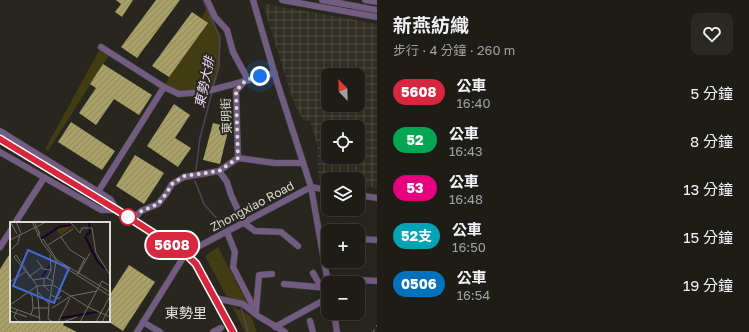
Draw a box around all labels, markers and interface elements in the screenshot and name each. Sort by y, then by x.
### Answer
text: 新燕紡織 [393,13,469,36]
button: heart [691,13,733,55]
text: 步行 · 4 分鐘 · 260 m [393,42,515,58]
water label: 東勢大排 [191,53,218,109]
your location [250,66,270,86]
north arrow [321,68,365,112]
map controls [321,68,365,320]
text: 公車 [457,76,487,94]
text: 5608 [401,83,437,100]
text: 5 分鐘 [691,84,733,102]
text: 16:40 [457,95,491,111]
street label: 東明街 [218,98,234,134]
button: locate [321,120,365,164]
text: 公車 [449,124,479,142]
text: 52 [406,131,424,148]
text: 8 分鐘 [690,132,733,150]
text: 16:43 [449,143,483,159]
button: layers [321,172,365,216]
text: 公車 [449,172,479,190]
street label: Zhongxiao Road [208,178,296,234]
text: 53 [406,179,424,196]
text: 13 分鐘 [683,180,733,198]
text: 16:48 [449,191,483,207]
unlabelled marker [119,208,137,226]
text: 公車 [452,220,482,238]
inset map [10,222,110,322]
button: + [321,224,365,268]
text: 52支 [401,227,432,244]
text: 15 分鐘 [683,228,733,246]
line badge: 5608 [144,232,200,258]
text: 5608 [154,236,190,253]
text: 16:50 [452,239,486,255]
text: 公車 [457,268,487,286]
text: 0506 [401,275,437,292]
button: − [321,276,365,320]
text: 19 分鐘 [683,276,733,294]
text: 16:54 [457,287,490,303]
district label: 東勢里 [165,304,207,321]

